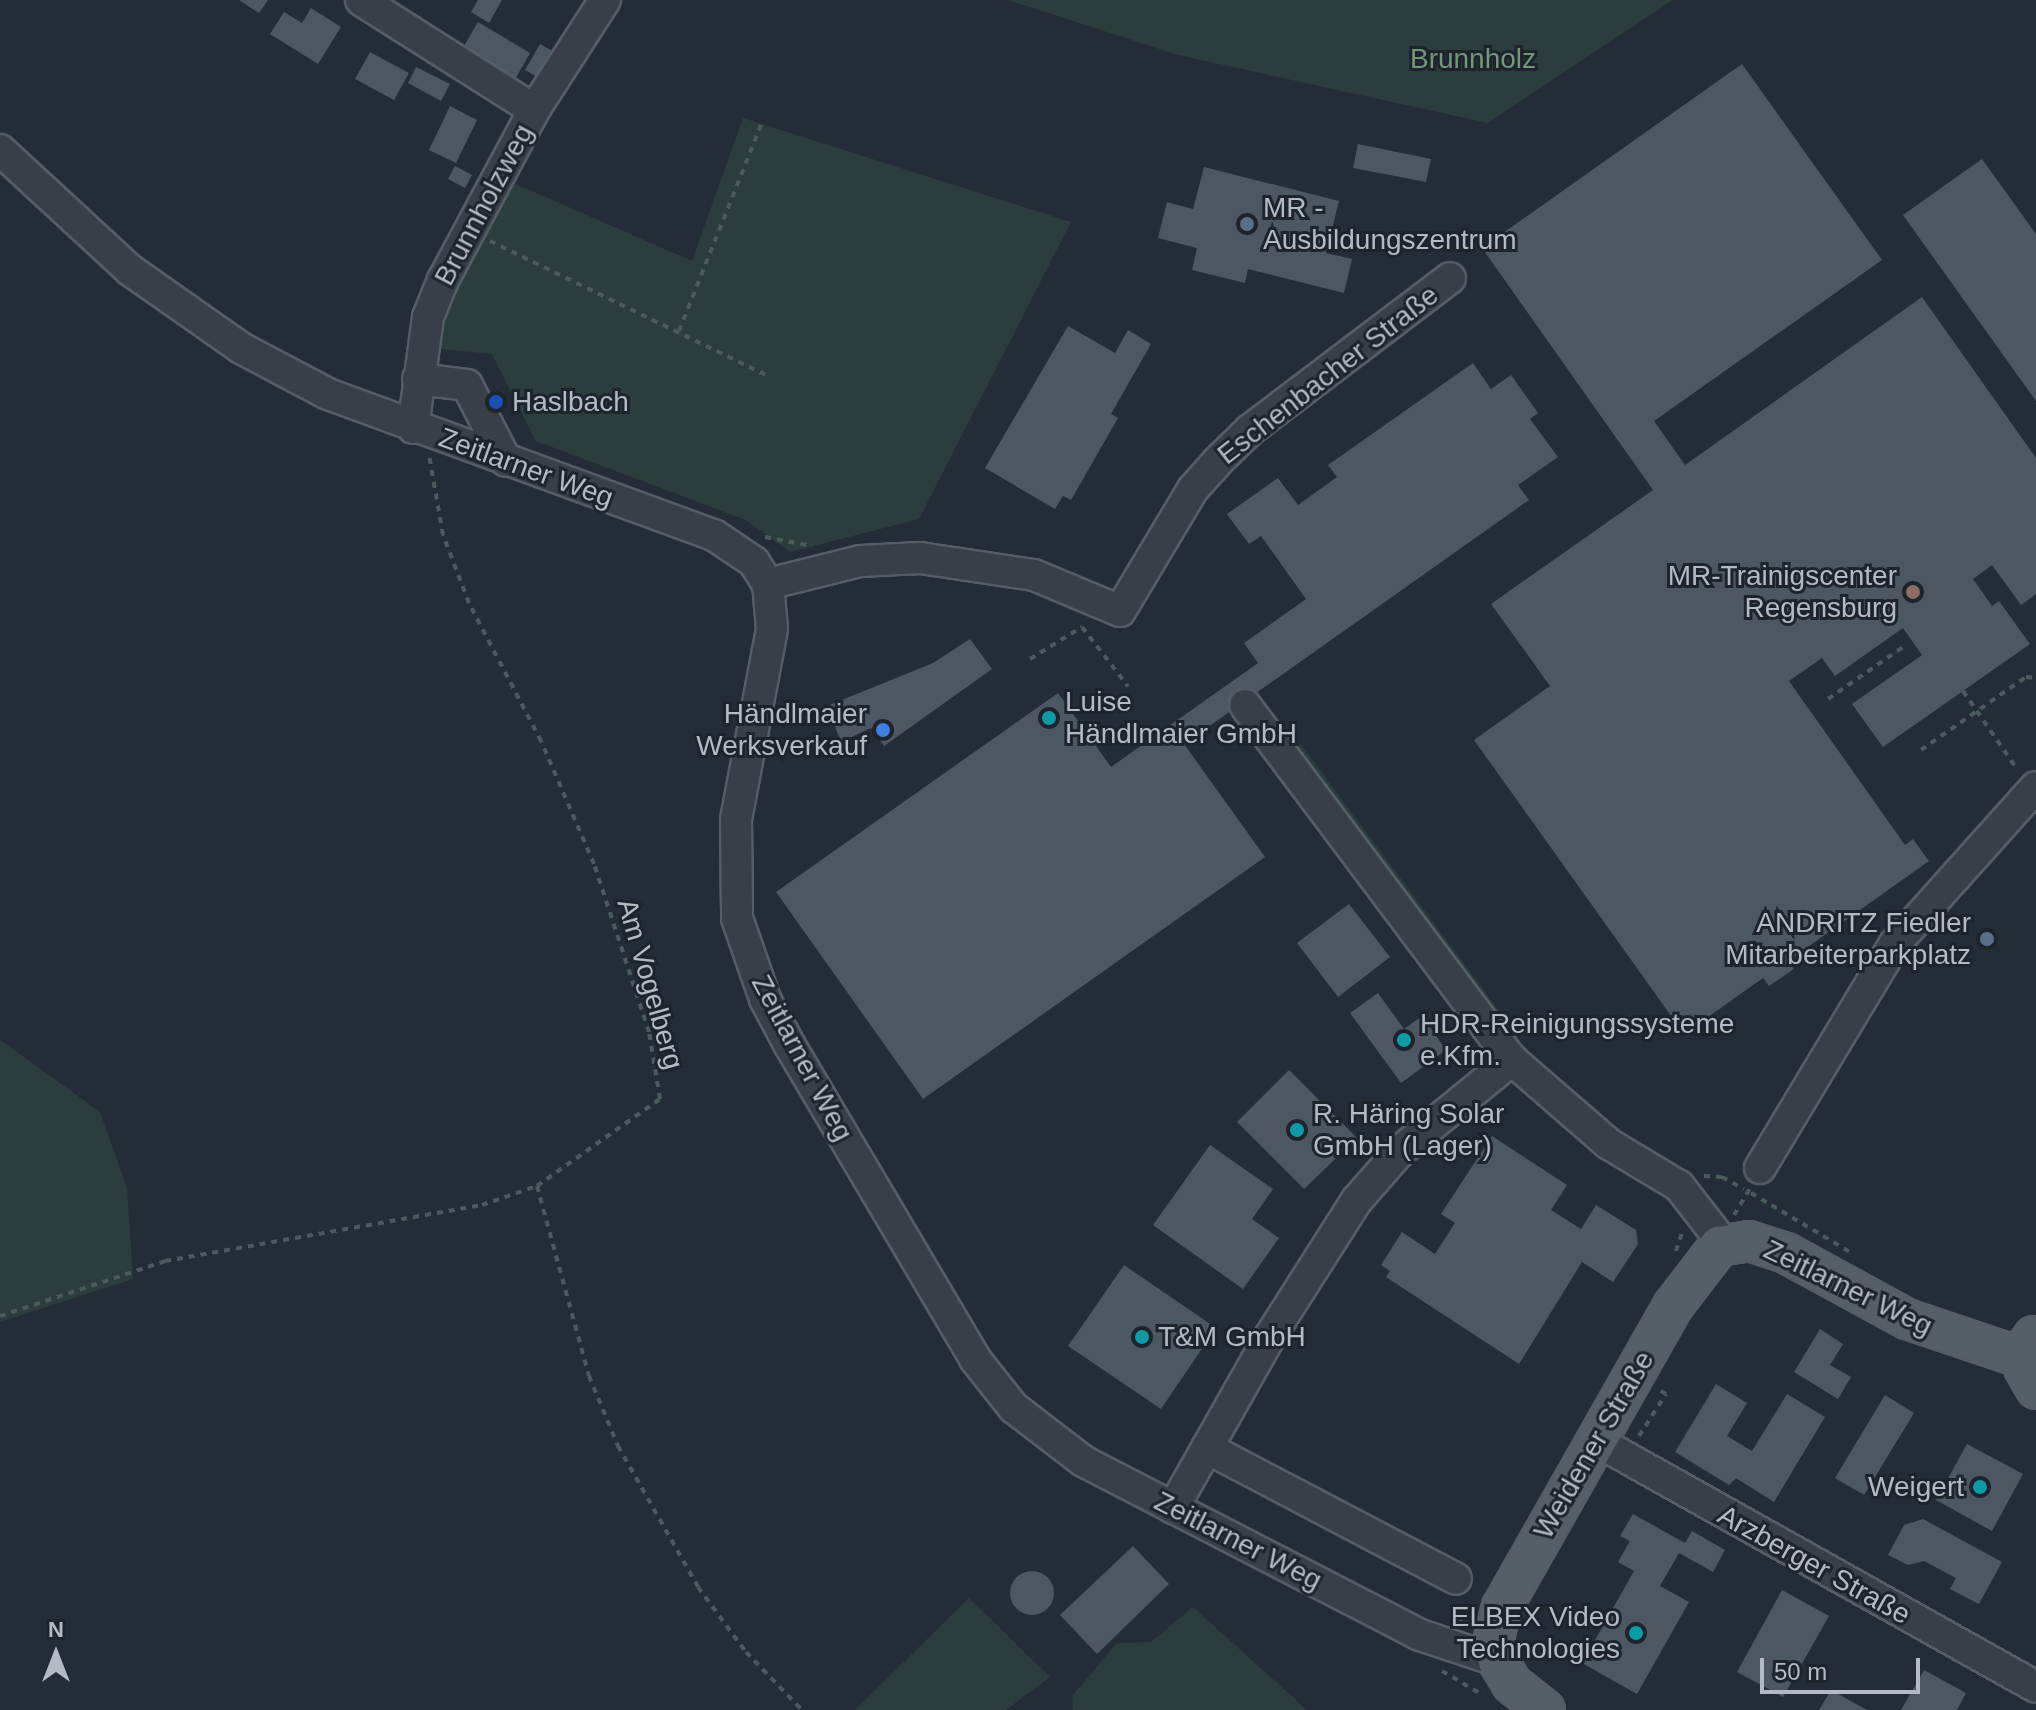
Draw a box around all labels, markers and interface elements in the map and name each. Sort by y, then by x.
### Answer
park label: Brunnholz [1410,42,1536,76]
street label: Brunnholzweg [428,119,540,291]
place label: MR - Ausbildungszentrum [1263,191,1517,257]
marker: MR - Ausbildungszentrum [1238,215,1256,233]
street label: Eschenbacher Straße [1211,278,1445,472]
place label: Haslbach [512,385,629,419]
marker: Haslbach [487,393,505,411]
street label: Zeitlarner Weg [434,421,618,515]
place label: MR-Trainigscenter Regensburg [1668,559,1897,625]
marker: MR-Trainigscenter Regensburg [1904,583,1922,601]
place label: Luise Händlmaier GmbH [1065,685,1297,751]
place label: Händlmaier Werksverkauf [696,697,867,763]
marker: Luise Händlmaier GmbH [1040,709,1058,727]
marker: Händlmaier Werksverkauf [874,721,892,739]
street label: Am Vogelberg [610,895,690,1073]
place label: ANDRITZ Fiedler Mitarbeiterparkplatz [1725,906,1971,972]
marker: ANDRITZ Fiedler Mitarbeiterparkplatz [1978,930,1996,948]
street label: Zeitlarner Weg [744,969,860,1147]
place label: HDR-Reinigungssysteme e.Kfm. [1420,1007,1734,1073]
marker: HDR-Reinigungssysteme e.Kfm. [1395,1031,1413,1049]
place label: R. Häring Solar GmbH (Lager) [1313,1097,1504,1163]
marker: R. Häring Solar GmbH (Lager) [1288,1121,1306,1139]
street label: Zeitlarner Weg [1758,1233,1938,1343]
place label: T&M GmbH [1158,1320,1306,1354]
marker: T&M GmbH [1133,1328,1151,1346]
street label: Weidener Straße [1527,1345,1661,1545]
place label: Weigert [1868,1470,1964,1504]
marker: Weigert [1971,1478,1989,1496]
street label: Zeitlarner Weg [1149,1484,1327,1598]
street label: Arzberger Straße [1712,1498,1916,1632]
place label: ELBEX Video Technologies [1451,1600,1620,1666]
north arrow [16,1614,96,1694]
text: N [48,1617,64,1642]
marker: ELBEX Video Technologies [1627,1624,1645,1642]
scale bar [1764,1642,1924,1692]
text: 50 m [1774,1658,1827,1685]

